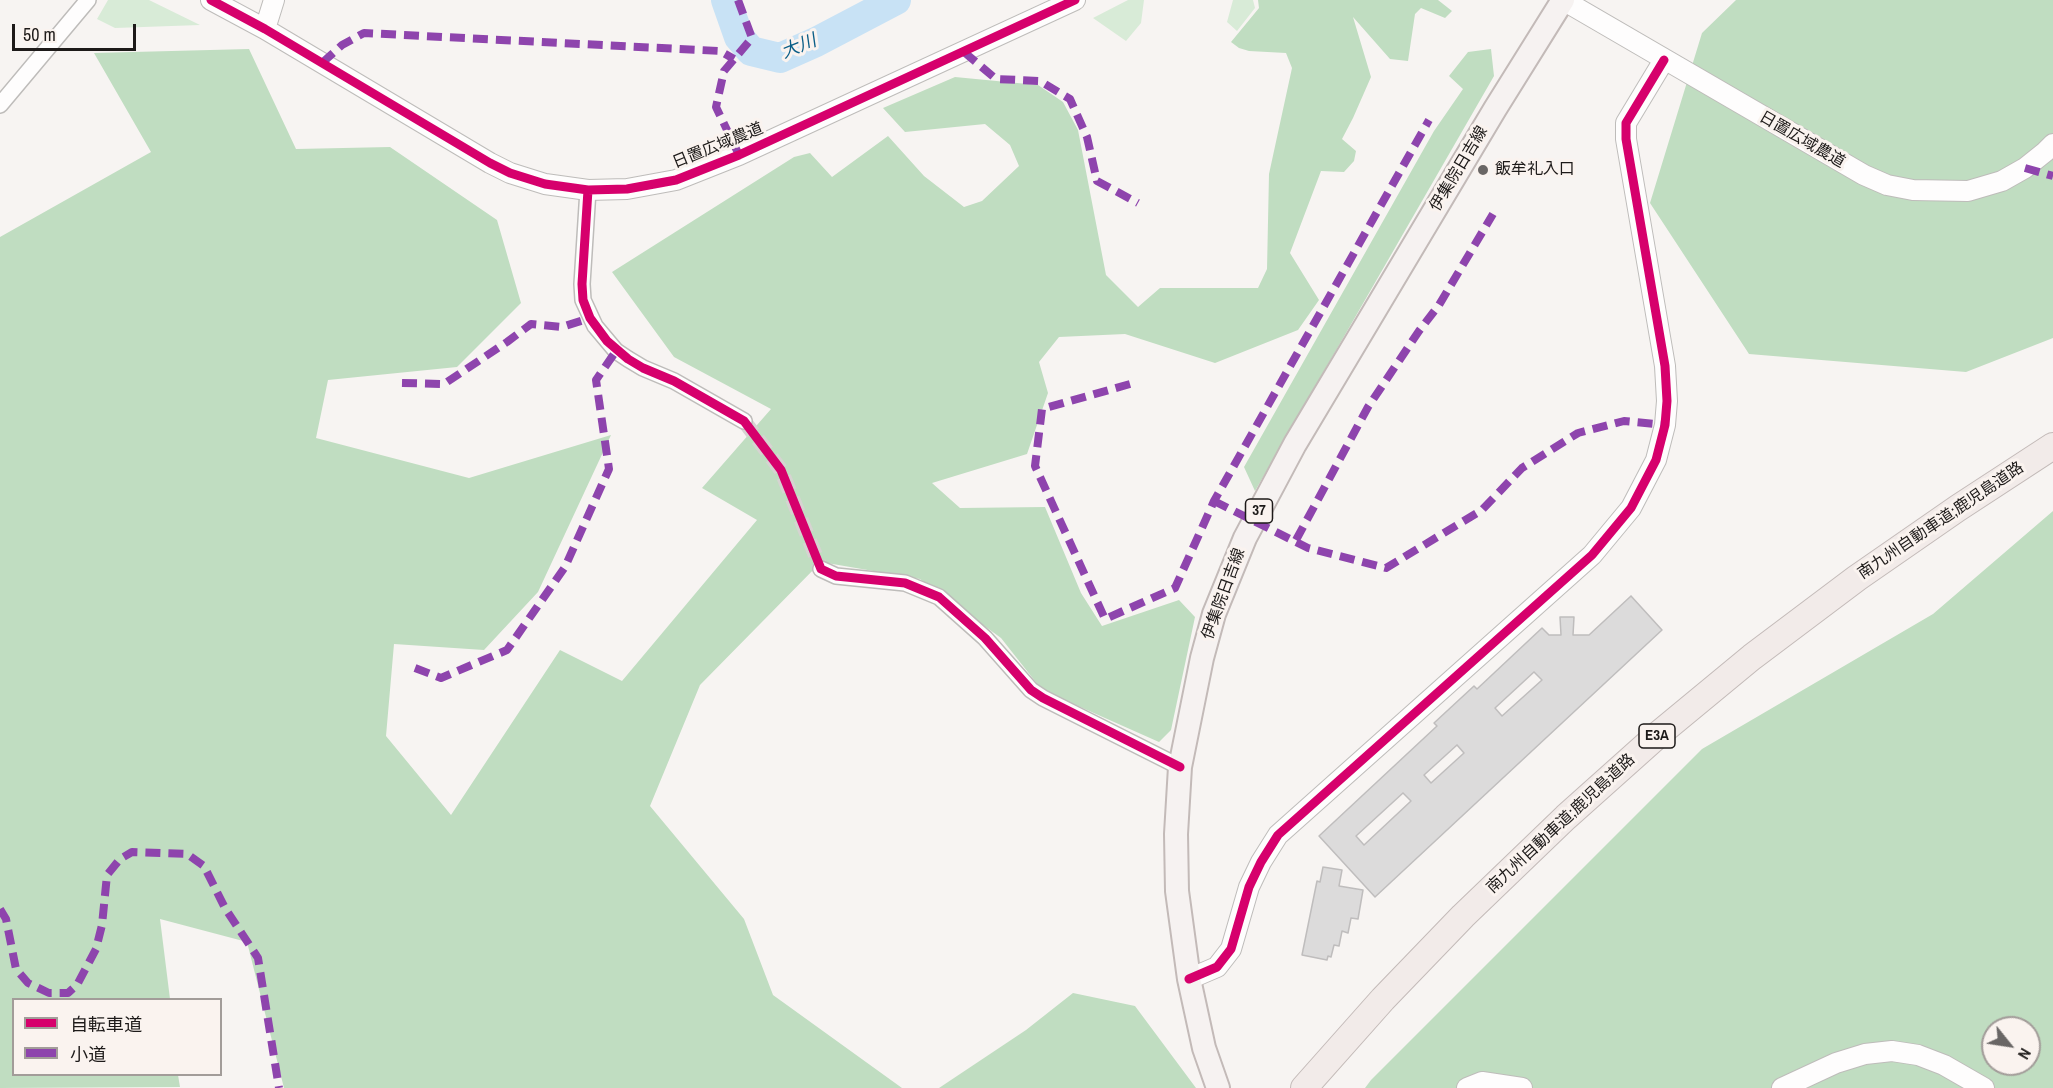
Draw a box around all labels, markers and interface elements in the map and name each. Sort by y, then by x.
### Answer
scale bar [15,12,140,50]
text: 50 m [23,22,56,47]
water label: 大川 [778,30,820,64]
street label: 日置広域農道 [1756,108,1848,172]
street label: 日置広域農道 [670,119,766,173]
street label: 伊集院日吉線 [1426,123,1492,215]
place label: 飯牟礼入口 [1495,160,1575,180]
marker: 飯牟礼入口 [1476,163,1490,177]
street label: 南九州自動車道;鹿児島道路 [1855,458,2027,584]
road number: 37 [1246,499,1272,523]
street label: 伊集院日吉線 [1199,546,1249,642]
road number: E3A [1639,724,1675,748]
street label: 南九州自動車道;鹿児島道路 [1483,750,1639,898]
legend [12,998,222,1076]
text: 自転車道 [70,1012,142,1037]
north arrow [1981,1016,2041,1076]
text: 小道 [70,1042,106,1067]
text: N [2013,1044,2037,1064]

